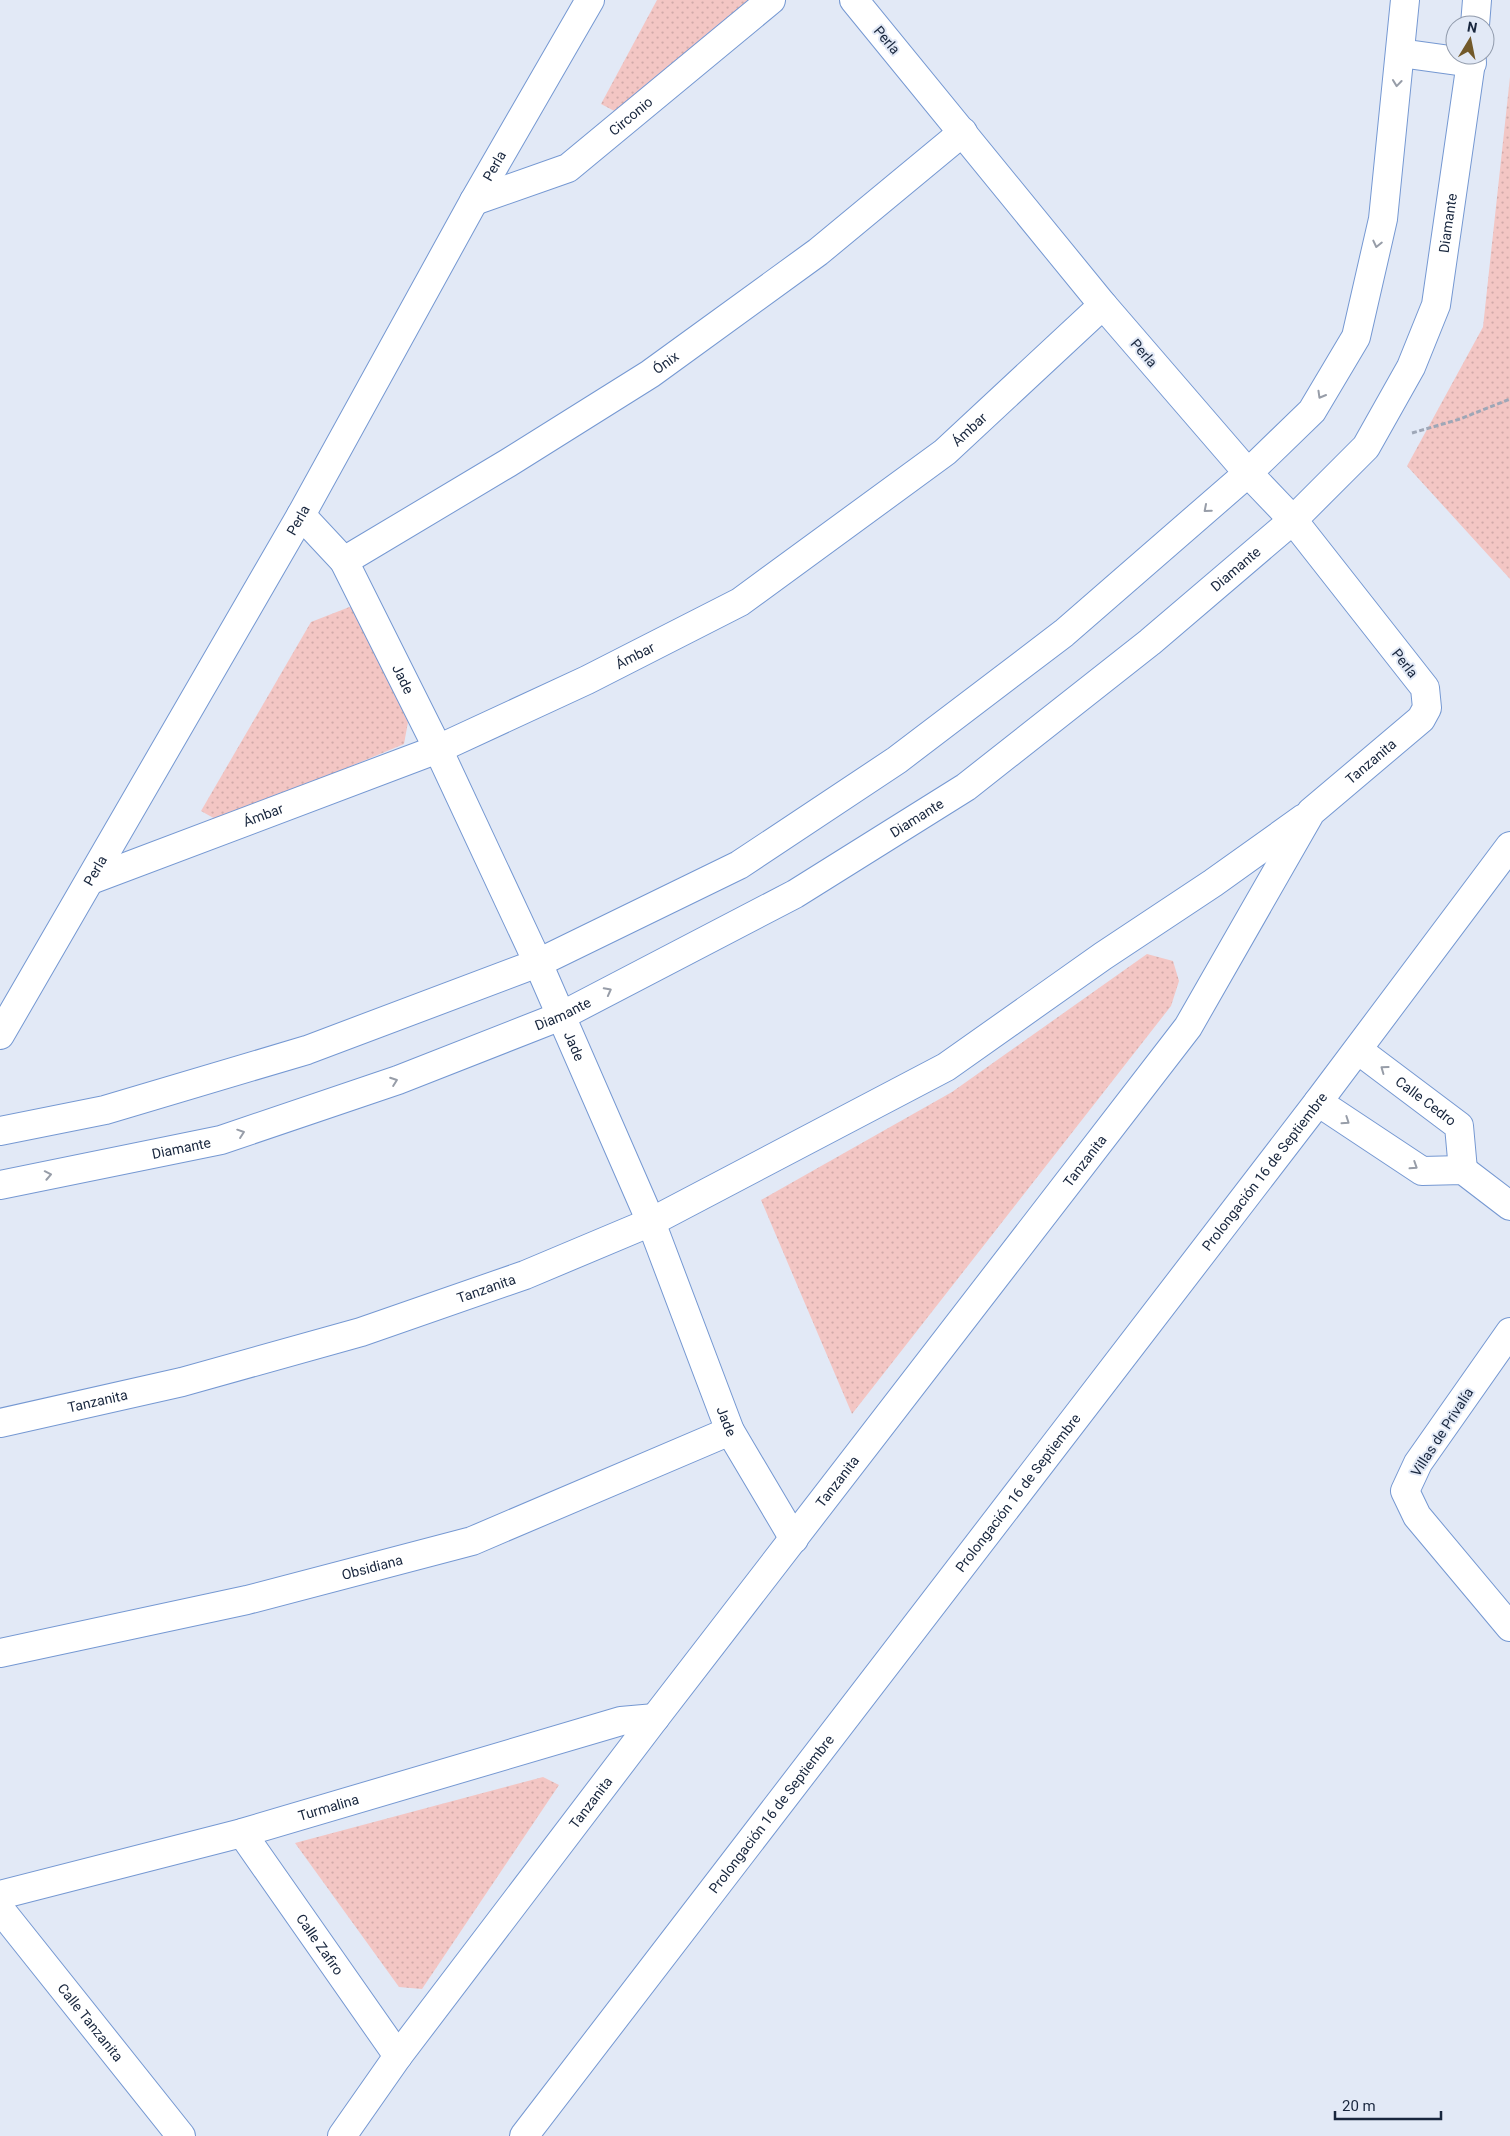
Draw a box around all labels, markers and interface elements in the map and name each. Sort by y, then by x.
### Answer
north arrow [1445,15,1495,65]
text: N [1466,18,1479,36]
street label: Perla [871,23,903,57]
one-way arrow [1391,80,1402,88]
street label: Circonio [606,93,656,139]
street label: Perla [479,148,509,184]
street label: Diamante [1436,192,1460,254]
one-way arrow [1372,240,1383,249]
street label: Perla [1127,336,1161,370]
street label: Ónix [649,348,682,377]
one-way arrow [1318,390,1328,399]
street label: Ámbar [948,409,990,449]
street label: Perla [283,502,313,538]
one-way arrow [1203,504,1212,513]
street label: Diamante [1208,543,1264,594]
street label: Ámbar [612,639,657,672]
street label: Perla [1389,645,1421,681]
street label: Jade [389,662,417,696]
street label: Tanzanita [1342,736,1399,787]
street label: Diamante [887,795,946,841]
street label: Ámbar [240,800,286,830]
street label: Perla [80,853,110,888]
one-way arrow [603,987,612,997]
street label: Diamante [532,994,593,1033]
street label: Jade [561,1029,588,1063]
one-way arrow [1380,1066,1390,1075]
street label: Calle Cedro [1393,1073,1459,1129]
one-way arrow [390,1077,398,1087]
street label: Prolongación 16 de Septiembre [1199,1089,1330,1254]
one-way arrow [1340,1115,1350,1124]
one-way arrow [236,1129,244,1139]
street label: Tanzanita [1060,1132,1110,1190]
street label: Diamante [150,1134,212,1162]
one-way arrow [1409,1159,1418,1169]
one-way arrow [43,1171,52,1181]
street label: Tanzanita [455,1271,518,1306]
street label: Villas de Privalía [1408,1385,1476,1479]
street label: Tanzanita [66,1387,129,1416]
street label: Jade [713,1404,739,1439]
street label: Prolongación 16 de Septiembre [952,1410,1084,1575]
street label: Tanzanita [813,1452,862,1510]
street label: Obsidiana [340,1552,404,1583]
street label: Prolongación 16 de Septiembre [705,1732,837,1896]
street label: Tanzanita [566,1774,615,1832]
street label: Turmalina [296,1791,361,1824]
street label: Calle Zafiro [293,1911,347,1978]
street label: Calle Tanzanita [55,1980,126,2065]
scale bar [1335,2088,1441,2120]
text: 20 m [1342,2097,1376,2115]

